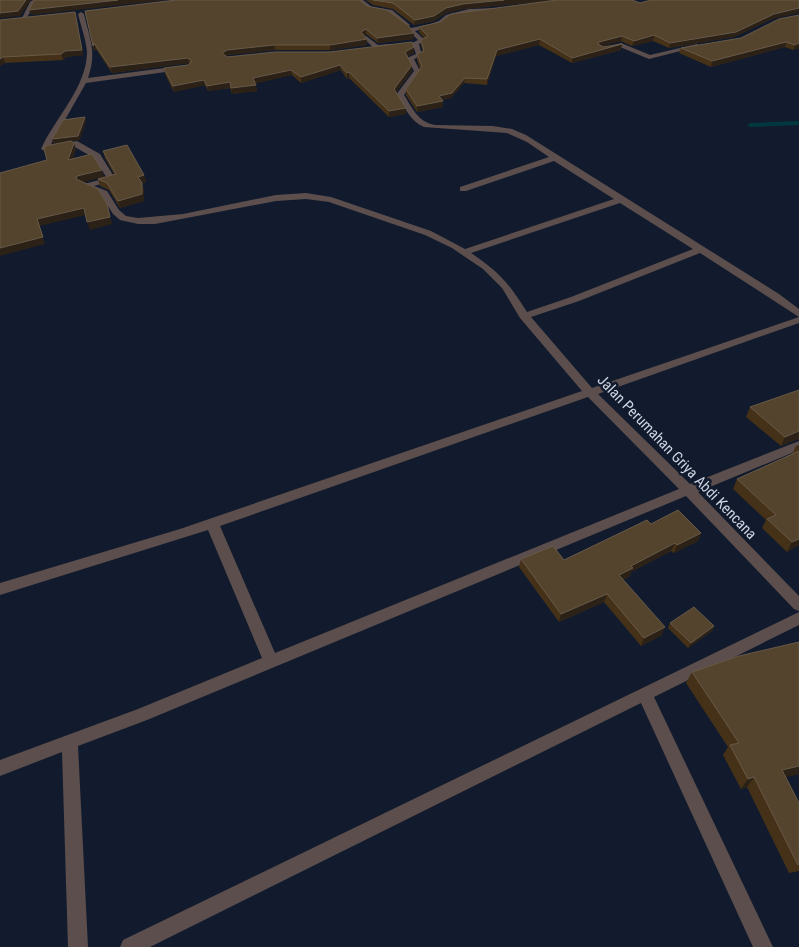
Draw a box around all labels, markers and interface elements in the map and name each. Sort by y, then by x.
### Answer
street label: Jalan Perumahan Griya Abdi Kencana [594,371,760,543]

